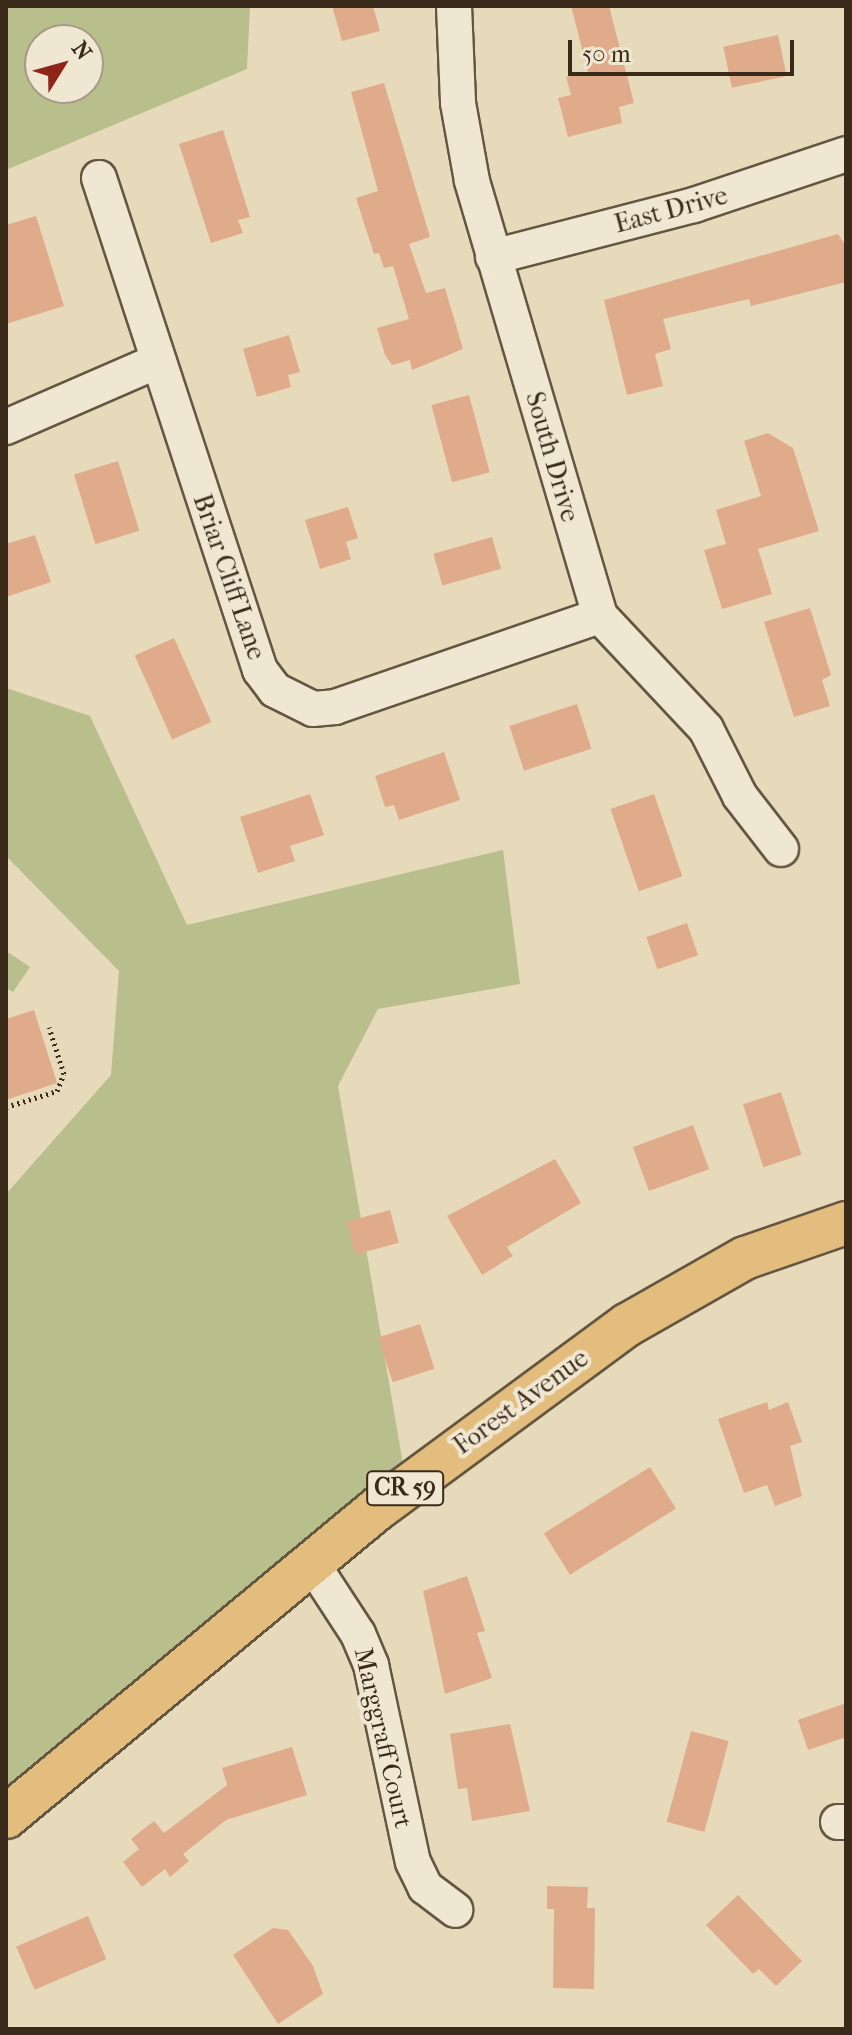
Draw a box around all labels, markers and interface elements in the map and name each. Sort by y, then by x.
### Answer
north arrow [24,24,104,104]
scale bar [572,24,798,74]
text: N [66,36,97,65]
text: 50 m [582,40,631,68]
street label: East Drive [611,180,731,240]
street label: South Drive [519,388,585,526]
street label: Briar Cliff Lane [186,490,272,664]
street label: Forest Avenue [448,1343,594,1461]
road number: CR 59 [365,1468,445,1508]
street label: Marggraff Court [347,1645,419,1831]

